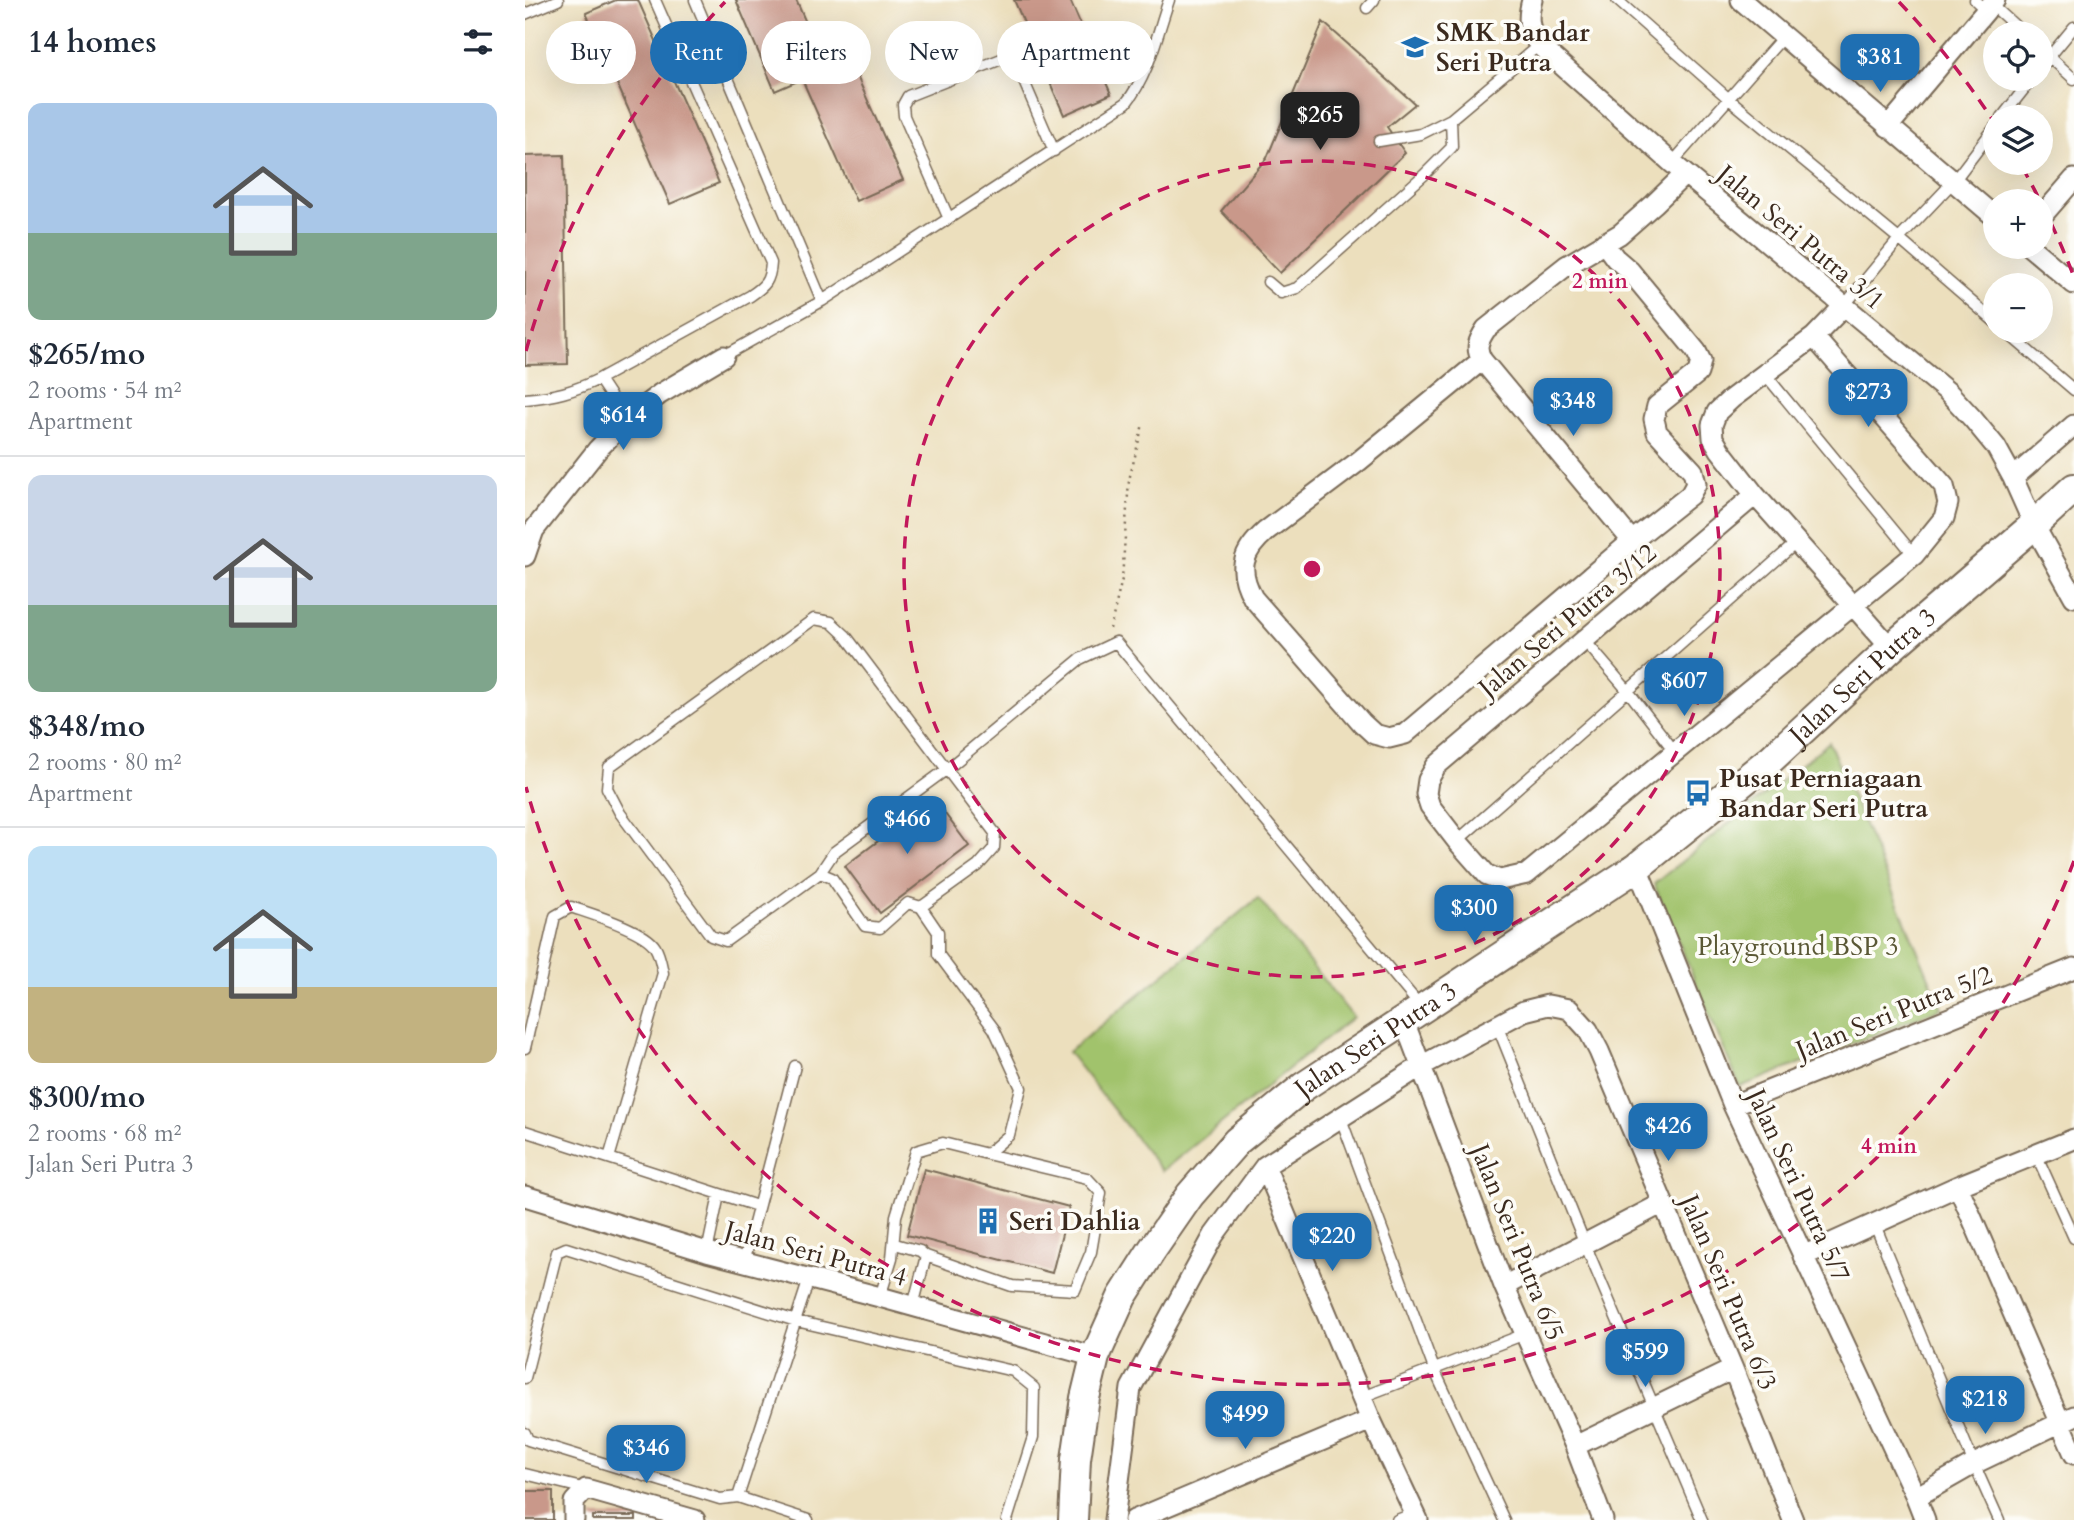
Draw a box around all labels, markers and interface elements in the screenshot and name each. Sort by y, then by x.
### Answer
place label: SMK Bandar Seri Putra [1436,15,1590,80]
chip: Buy [546,21,636,84]
chip: Rent [650,21,747,84]
chip: Filters [761,21,871,84]
chip: New [885,21,983,84]
chip: Apartment [997,21,1154,84]
map controls [1983,21,2053,343]
button: locate [1983,21,2053,91]
text: 14 homes [28,22,157,63]
icon: filters [459,23,497,61]
school or university icon: SMK Bandar Seri Putra [1400,32,1430,62]
pin: $381 [1839,34,1921,94]
text: $381 [1856,41,1904,72]
pin: $265 [1279,92,1361,152]
text: $265 [1296,99,1344,130]
button: layers [1983,105,2053,175]
icon: home [200,148,326,274]
street label: Jalan Seri Putra 3/1 [1706,154,1892,318]
button: + [1983,189,2053,259]
text: 2 min [1572,267,1628,296]
button: − [1983,273,2053,343]
text: $265/mo [28,334,145,375]
pin: $273 [1827,370,1909,429]
text: 2 rooms · 54 m² [28,375,181,406]
text: $273 [1844,376,1892,407]
pin: $348 [1532,378,1614,438]
text: $348 [1549,385,1597,416]
pin: $614 [582,392,664,452]
text: $614 [599,399,647,430]
text: Apartment [28,406,132,437]
icon: home [200,520,326,646]
street label: Jalan Seri Putra 3/12 [1468,536,1664,708]
centre of rings [1300,557,1324,581]
street label: Jalan Seri Putra 3 [1779,600,1944,754]
pin: $607 [1643,658,1725,718]
text: $607 [1660,665,1708,696]
text: $348/mo [28,706,145,747]
text: 2 rooms · 80 m² [28,747,181,778]
place label: Pusat Perniagaan Bandar Seri Putra [1719,761,1928,826]
text: Apartment [28,778,132,809]
bus stop icon: Pusat Perniagaan Bandar Seri Putra [1683,778,1713,808]
pin: $466 [866,796,948,856]
text: $466 [883,803,931,834]
pin: $300 [1433,886,1515,945]
icon: home [200,891,326,1017]
text: $300 [1450,892,1498,923]
park label: Playground BSP 3 [1697,929,1899,964]
street label: Jalan Seri Putra 5/2 [1787,957,1998,1069]
street label: Jalan Seri Putra 3 [1284,974,1464,1108]
text: $300/mo [28,1077,145,1118]
street label: Jalan Seri Putra 5/7 [1737,1080,1859,1287]
pin: $426 [1627,1104,1709,1163]
text: $426 [1644,1110,1692,1141]
text: 2 rooms · 68 m² [28,1118,181,1149]
text: 4 min [1861,1132,1917,1161]
street label: Jalan Seri Putra 6/5 [1461,1135,1573,1346]
text: Jalan Seri Putra 3 [28,1149,194,1180]
street label: Jalan Seri Putra 6/3 [1670,1186,1785,1395]
place label: Seri Dahlia [1009,1204,1141,1239]
building icon: Seri Dahlia [973,1206,1003,1236]
street label: Jalan Seri Putra 4 [717,1211,911,1295]
pin: $220 [1291,1214,1373,1273]
text: $220 [1308,1220,1356,1251]
pin: $599 [1604,1330,1686,1389]
text: $599 [1621,1336,1669,1367]
pin: $218 [1944,1376,2026,1436]
text: $218 [1961,1383,2009,1414]
pin: $499 [1204,1392,1286,1451]
text: $499 [1221,1398,1269,1429]
pin: $346 [605,1426,687,1485]
text: $346 [622,1432,670,1463]

